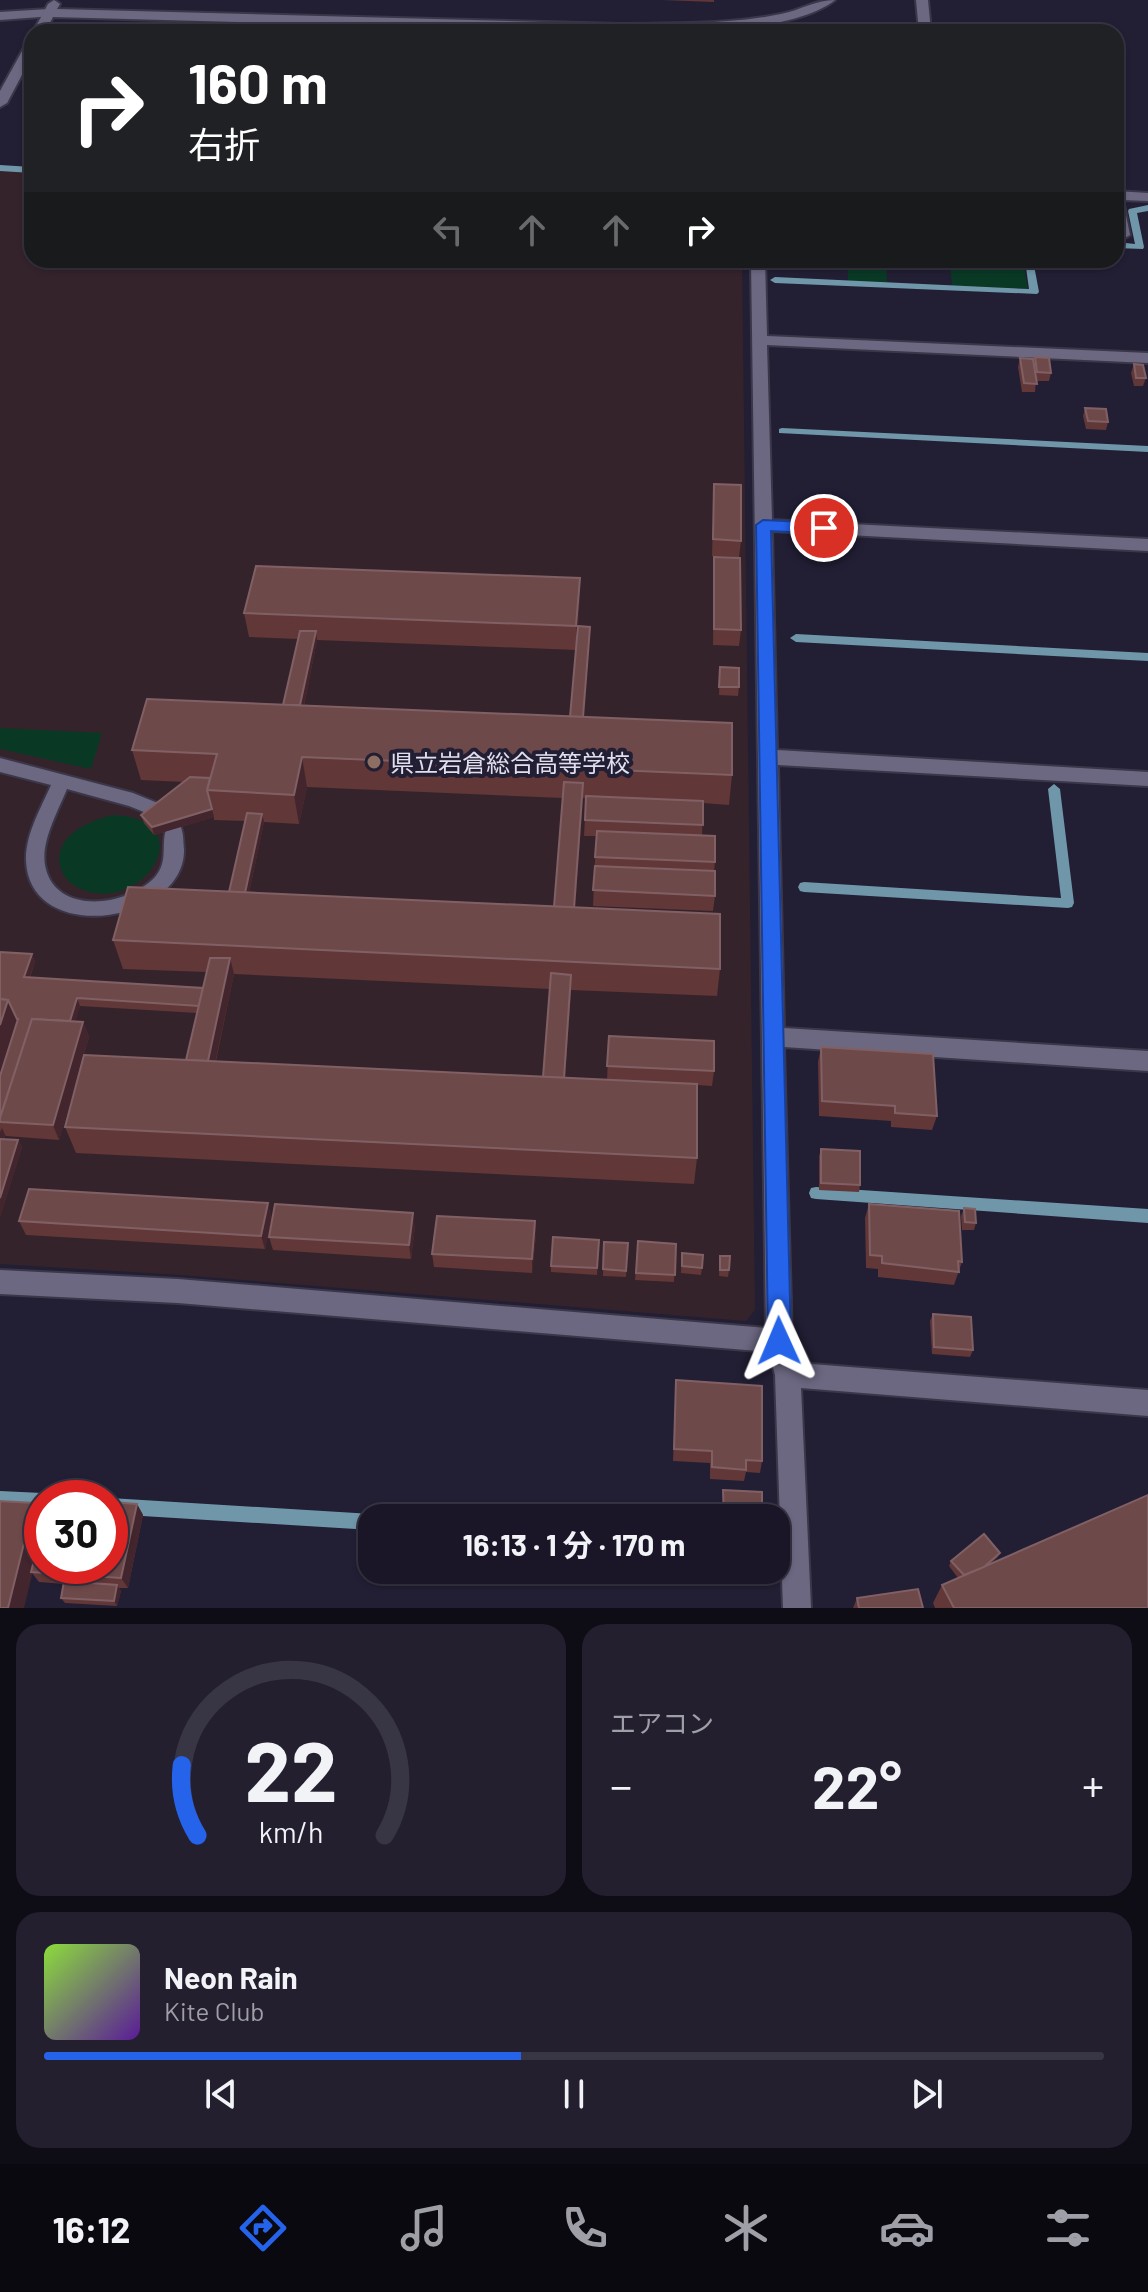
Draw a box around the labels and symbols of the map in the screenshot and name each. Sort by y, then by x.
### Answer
pin [790,494,858,562]
place label: 県立岩倉総合高等学校 [390,748,630,777]
marker: 県立岩倉総合高等学校 [365,753,383,771]
position arrow [737,1299,821,1383]
speed limit sign: 30 [24,1480,128,1584]

